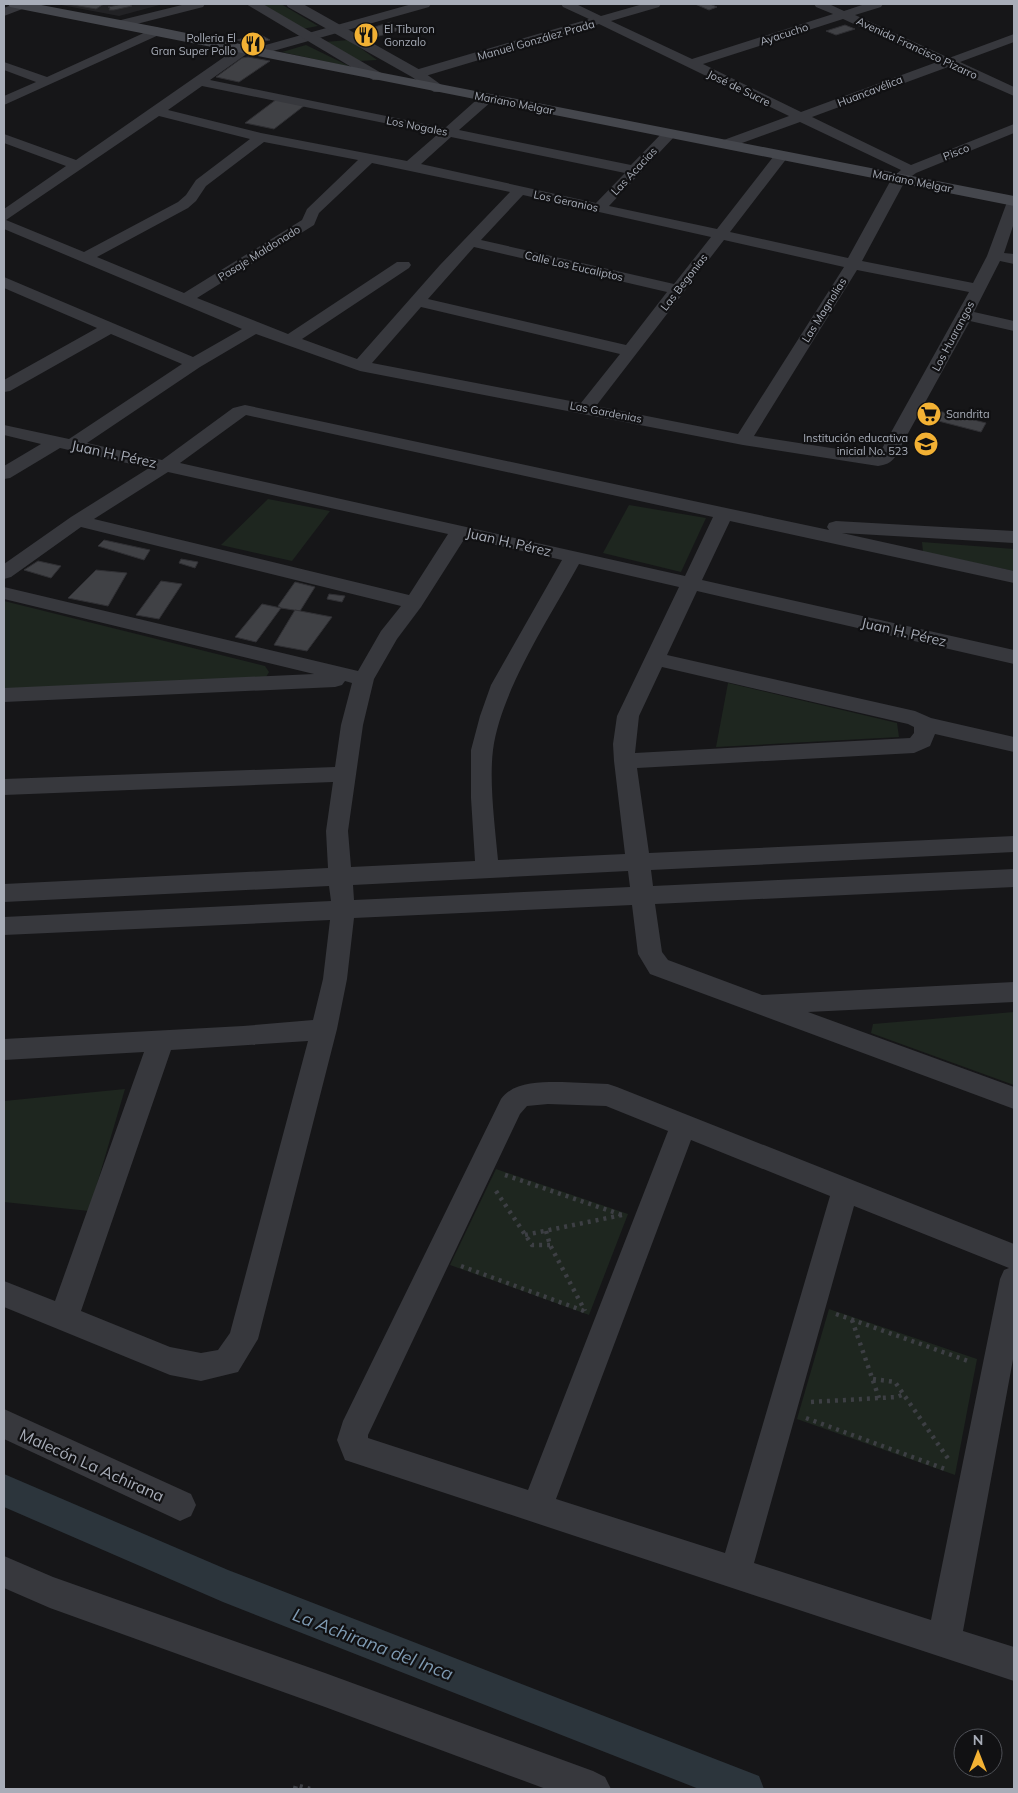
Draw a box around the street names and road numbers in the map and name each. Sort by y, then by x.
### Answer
street label: Avenida Francisco Pizarro [854,14,980,82]
street label: Manuel González Prada [476,17,596,63]
street label: Ayacucho [758,20,810,48]
street label: José de Sucre [705,67,773,109]
street label: Huancavélica [835,72,905,110]
street label: Mariano Melgar [473,88,555,118]
street label: Los Nogales [385,113,449,139]
street label: Pisco [941,140,971,164]
street label: Las Acacias [608,144,660,198]
street label: Mariano Melgar [871,166,953,196]
street label: Los Geranios [532,187,600,215]
street label: Pasaje Maldonado [215,222,303,284]
street label: Calle Los Eucaliptos [523,248,625,284]
street label: Las Begonias [657,251,711,313]
street label: Las Magnolias [799,275,849,345]
street label: Los Huarangos [929,299,977,373]
street label: Las Gardenias [569,398,643,426]
street label: Juan H. Pérez [70,436,158,472]
street label: Juan H. Pérez [465,523,553,561]
street label: Juan H. Pérez [860,613,948,651]
street label: Malecón La Achirana [17,1424,167,1506]

